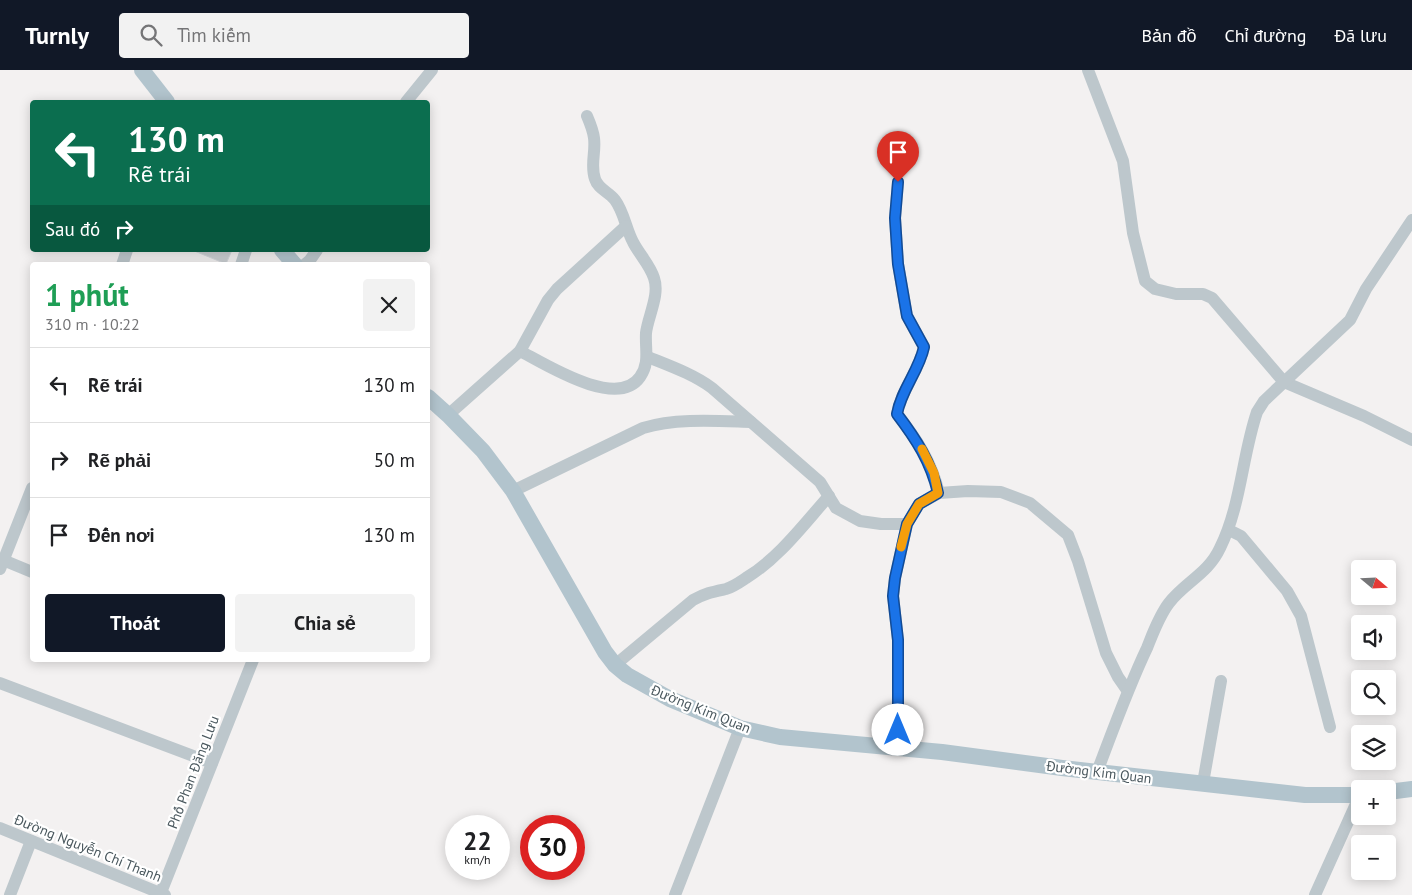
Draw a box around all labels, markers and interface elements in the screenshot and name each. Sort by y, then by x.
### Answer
search box [119,13,469,58]
text: Turnly [25,20,89,51]
icon: search [137,21,165,49]
text: Tìm kiếm [177,23,251,47]
text: Bản đồ [1141,24,1196,47]
text: Chỉ đường [1224,24,1306,47]
text: Đã lưu [1334,24,1387,47]
text: 130 m [128,116,225,162]
icon: left [45,120,110,185]
pin [877,131,919,182]
icon: arrive [884,138,912,166]
text: Rẽ trái [128,160,191,188]
icon: right [110,215,138,243]
text: Sau đó [45,217,100,241]
text: 1 phút [45,275,129,314]
button: close [363,279,415,331]
text: 310 m · 10:22 [45,314,140,334]
icon: left [45,371,73,399]
text: Rẽ trái [88,373,143,397]
text: 130 m [363,373,415,397]
icon: right [45,446,73,474]
text: Rẽ phải [88,448,151,472]
text: 50 m [374,448,415,472]
icon: arrive [45,521,73,549]
text: Đến nơi [88,523,155,547]
text: 130 m [363,523,415,547]
north arrow [1351,560,1396,605]
map controls [1351,560,1396,880]
button: Thoát [45,594,225,652]
button: Chia sẻ [235,594,415,652]
button: sound [1351,615,1396,660]
button: search [1351,670,1396,715]
street label: Đường Kim Quan [648,680,753,737]
position arrow [871,703,923,755]
street label: Phố Phan Đăng Lưu [163,713,223,831]
button: layers [1351,725,1396,770]
street label: Đường Kim Quan [1044,756,1153,787]
button: + [1351,780,1396,825]
street label: Đường Nguyễn Chí Thanh [11,810,164,886]
speed limit sign: 30 [520,815,585,880]
text: 22 [463,825,492,857]
button: − [1351,835,1396,880]
text: km/h [464,852,491,867]

